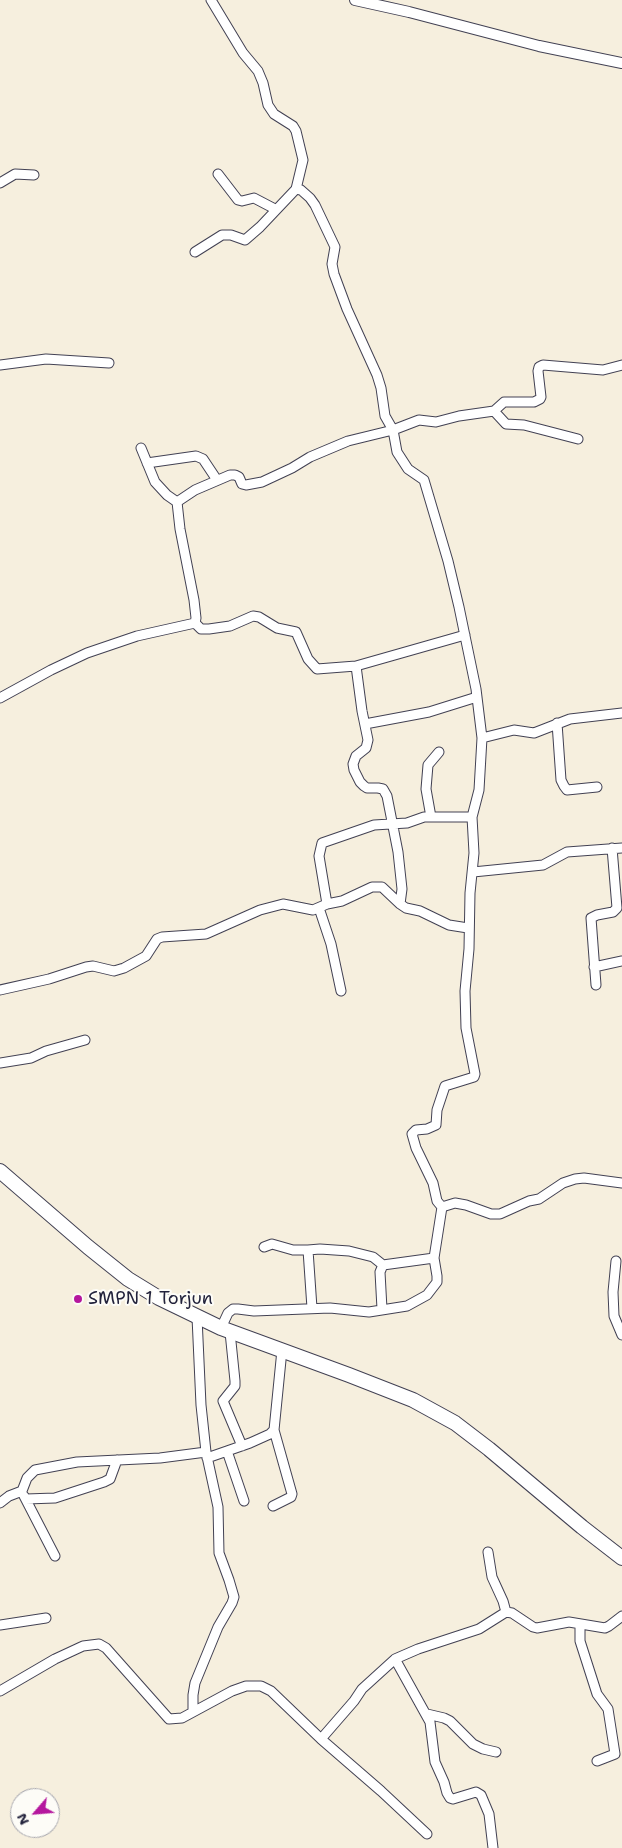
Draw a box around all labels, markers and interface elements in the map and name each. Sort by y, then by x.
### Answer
place label: SMPN 1 Torjun [88,1288,213,1310]
marker: SMPN 1 Torjun [72,1293,84,1305]
north arrow [10,1788,60,1838]
text: N [12,1810,33,1828]

